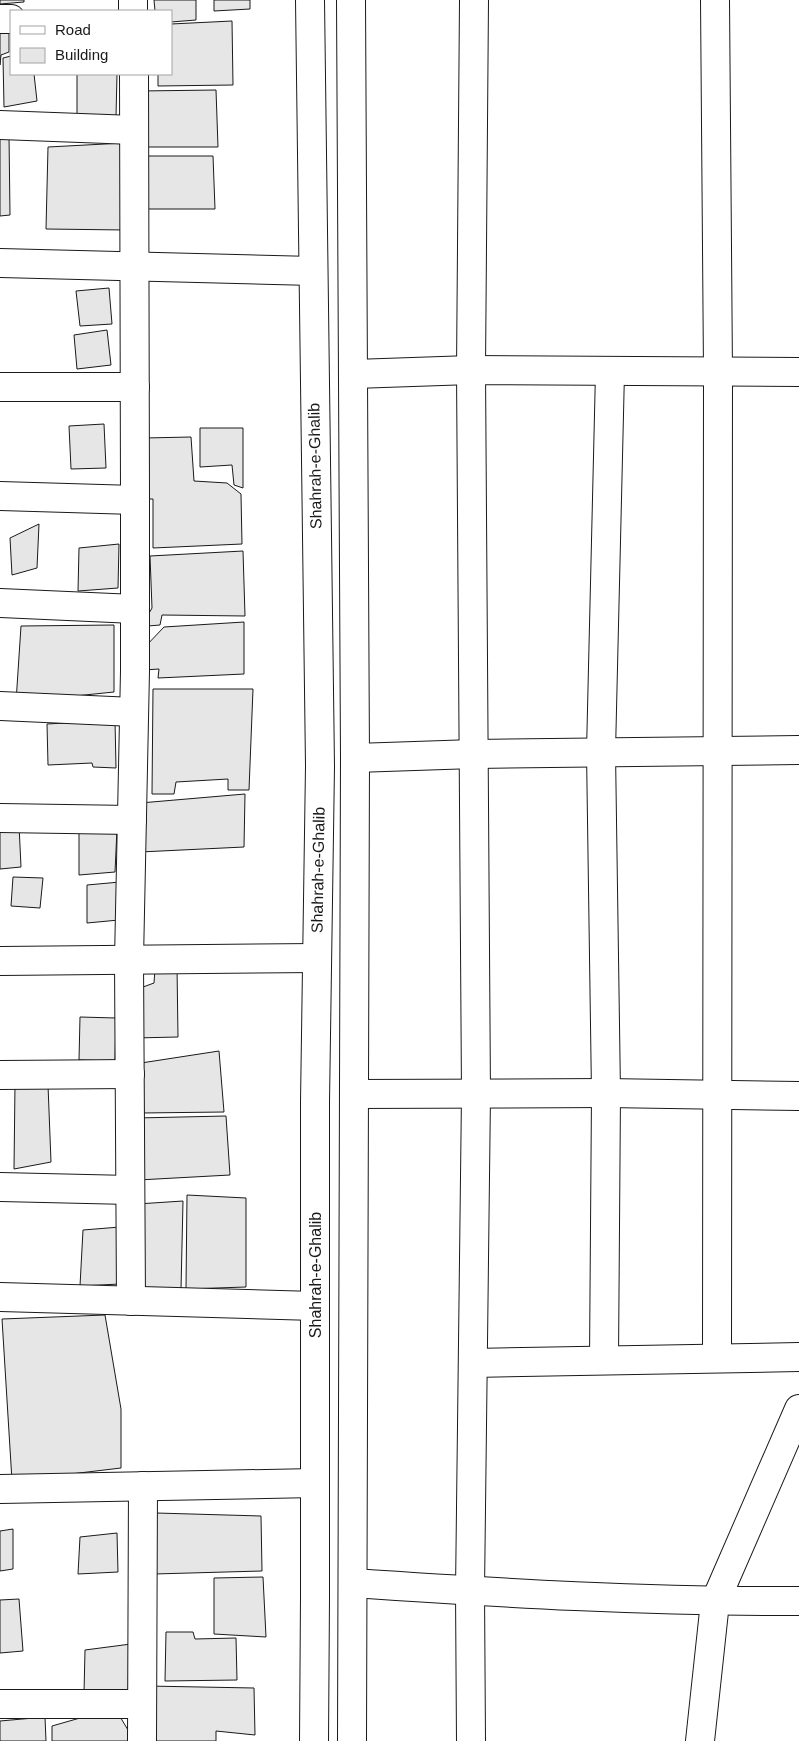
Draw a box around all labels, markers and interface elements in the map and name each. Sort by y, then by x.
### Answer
legend [10,10,172,75]
text: Road [55,21,91,38]
text: Building [55,46,108,63]
street label: Shahrah-e-Ghalib [305,403,325,529]
street label: Shahrah-e-Ghalib [308,807,328,933]
street label: Shahrah-e-Ghalib [307,1212,324,1338]

